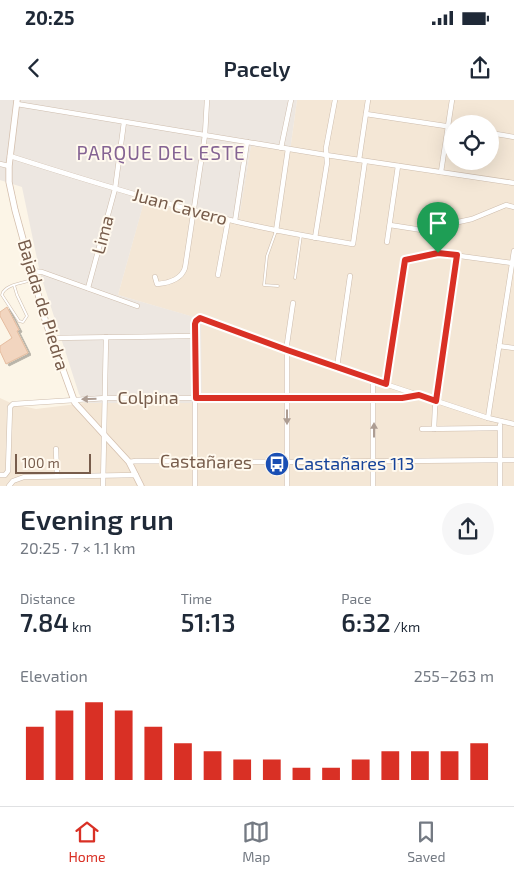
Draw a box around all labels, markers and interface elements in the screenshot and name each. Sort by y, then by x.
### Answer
text: 20:25 [25,6,74,29]
icon: back [20,54,48,82]
icon: share [466,54,494,82]
text: Pacely [223,55,291,81]
map controls [444,115,499,170]
button: locate [444,115,499,170]
district label: PARQUE DEL ESTE [76,141,246,164]
street label: Juan Cavero [130,183,230,229]
pin [417,202,459,253]
icon: arrive [424,209,452,237]
street label: Lima [86,213,118,257]
street label: Bajada de Piedra [14,237,74,373]
street label: Colpina [117,386,179,408]
one-way arrow [81,395,97,403]
one-way arrow [283,409,291,425]
one-way arrow [370,422,378,438]
street label: Castañares [160,449,252,473]
scale bar [15,451,91,474]
bus stop icon: Castañares 113 [264,451,290,477]
place label: Castañares 113 [294,452,415,474]
text: 100 m [22,454,60,471]
text: Evening run [20,502,174,536]
button: share [442,503,494,555]
text: 20:25 · 7 × 1.1 km [20,538,135,557]
text: Distance [20,590,75,607]
text: Time [181,590,212,607]
text: Pace [341,590,371,607]
text: 7.84 [20,607,69,637]
text: 51:13 [181,607,235,637]
text: 6:32 [341,607,390,637]
text: km [69,618,92,635]
text: /km [390,618,420,635]
text: Elevation [20,666,88,685]
text: 255–263 m [414,666,494,685]
tab: Home [68,818,105,865]
tab: Map [242,818,270,865]
tab: Saved [407,818,446,865]

